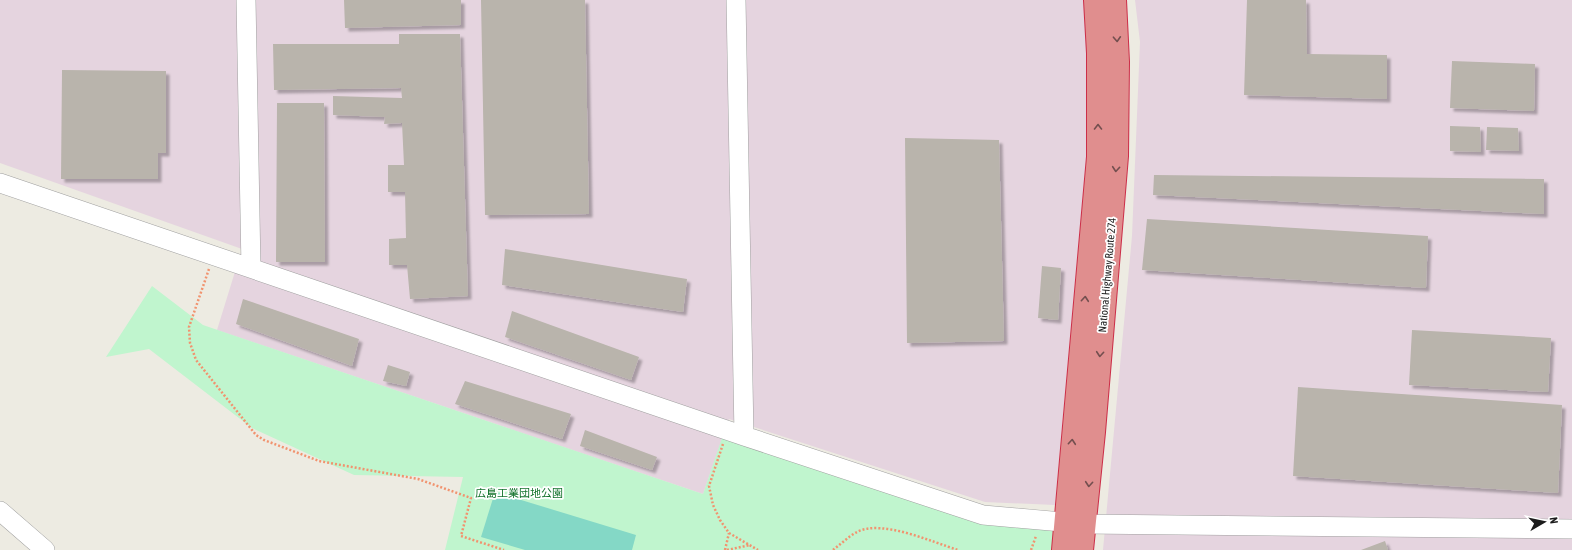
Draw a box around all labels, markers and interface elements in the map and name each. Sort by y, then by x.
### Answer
one-way arrow [1113,36,1122,42]
one-way arrow [1094,124,1102,130]
one-way arrow [1112,166,1121,172]
street label: National Highway Route 274 [1096,217,1118,333]
one-way arrow [1080,296,1089,302]
one-way arrow [1096,351,1105,357]
one-way arrow [1067,439,1076,445]
one-way arrow [1084,481,1093,487]
park label: 広島工業団地公園 [475,487,563,499]
north arrow [1524,502,1564,542]
text: N [1547,516,1560,525]

